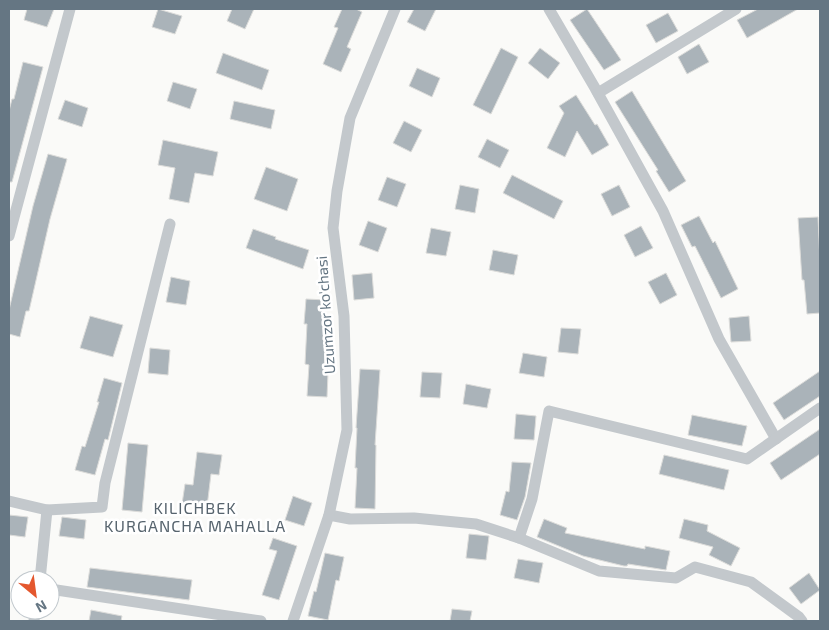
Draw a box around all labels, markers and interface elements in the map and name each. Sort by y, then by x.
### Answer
street label: Uzumzor ko'chasi [312,255,338,375]
district label: KILICHBEK KURGANCHA MAHALLA [104,498,286,535]
north arrow [10,570,60,620]
text: N [33,597,50,617]

